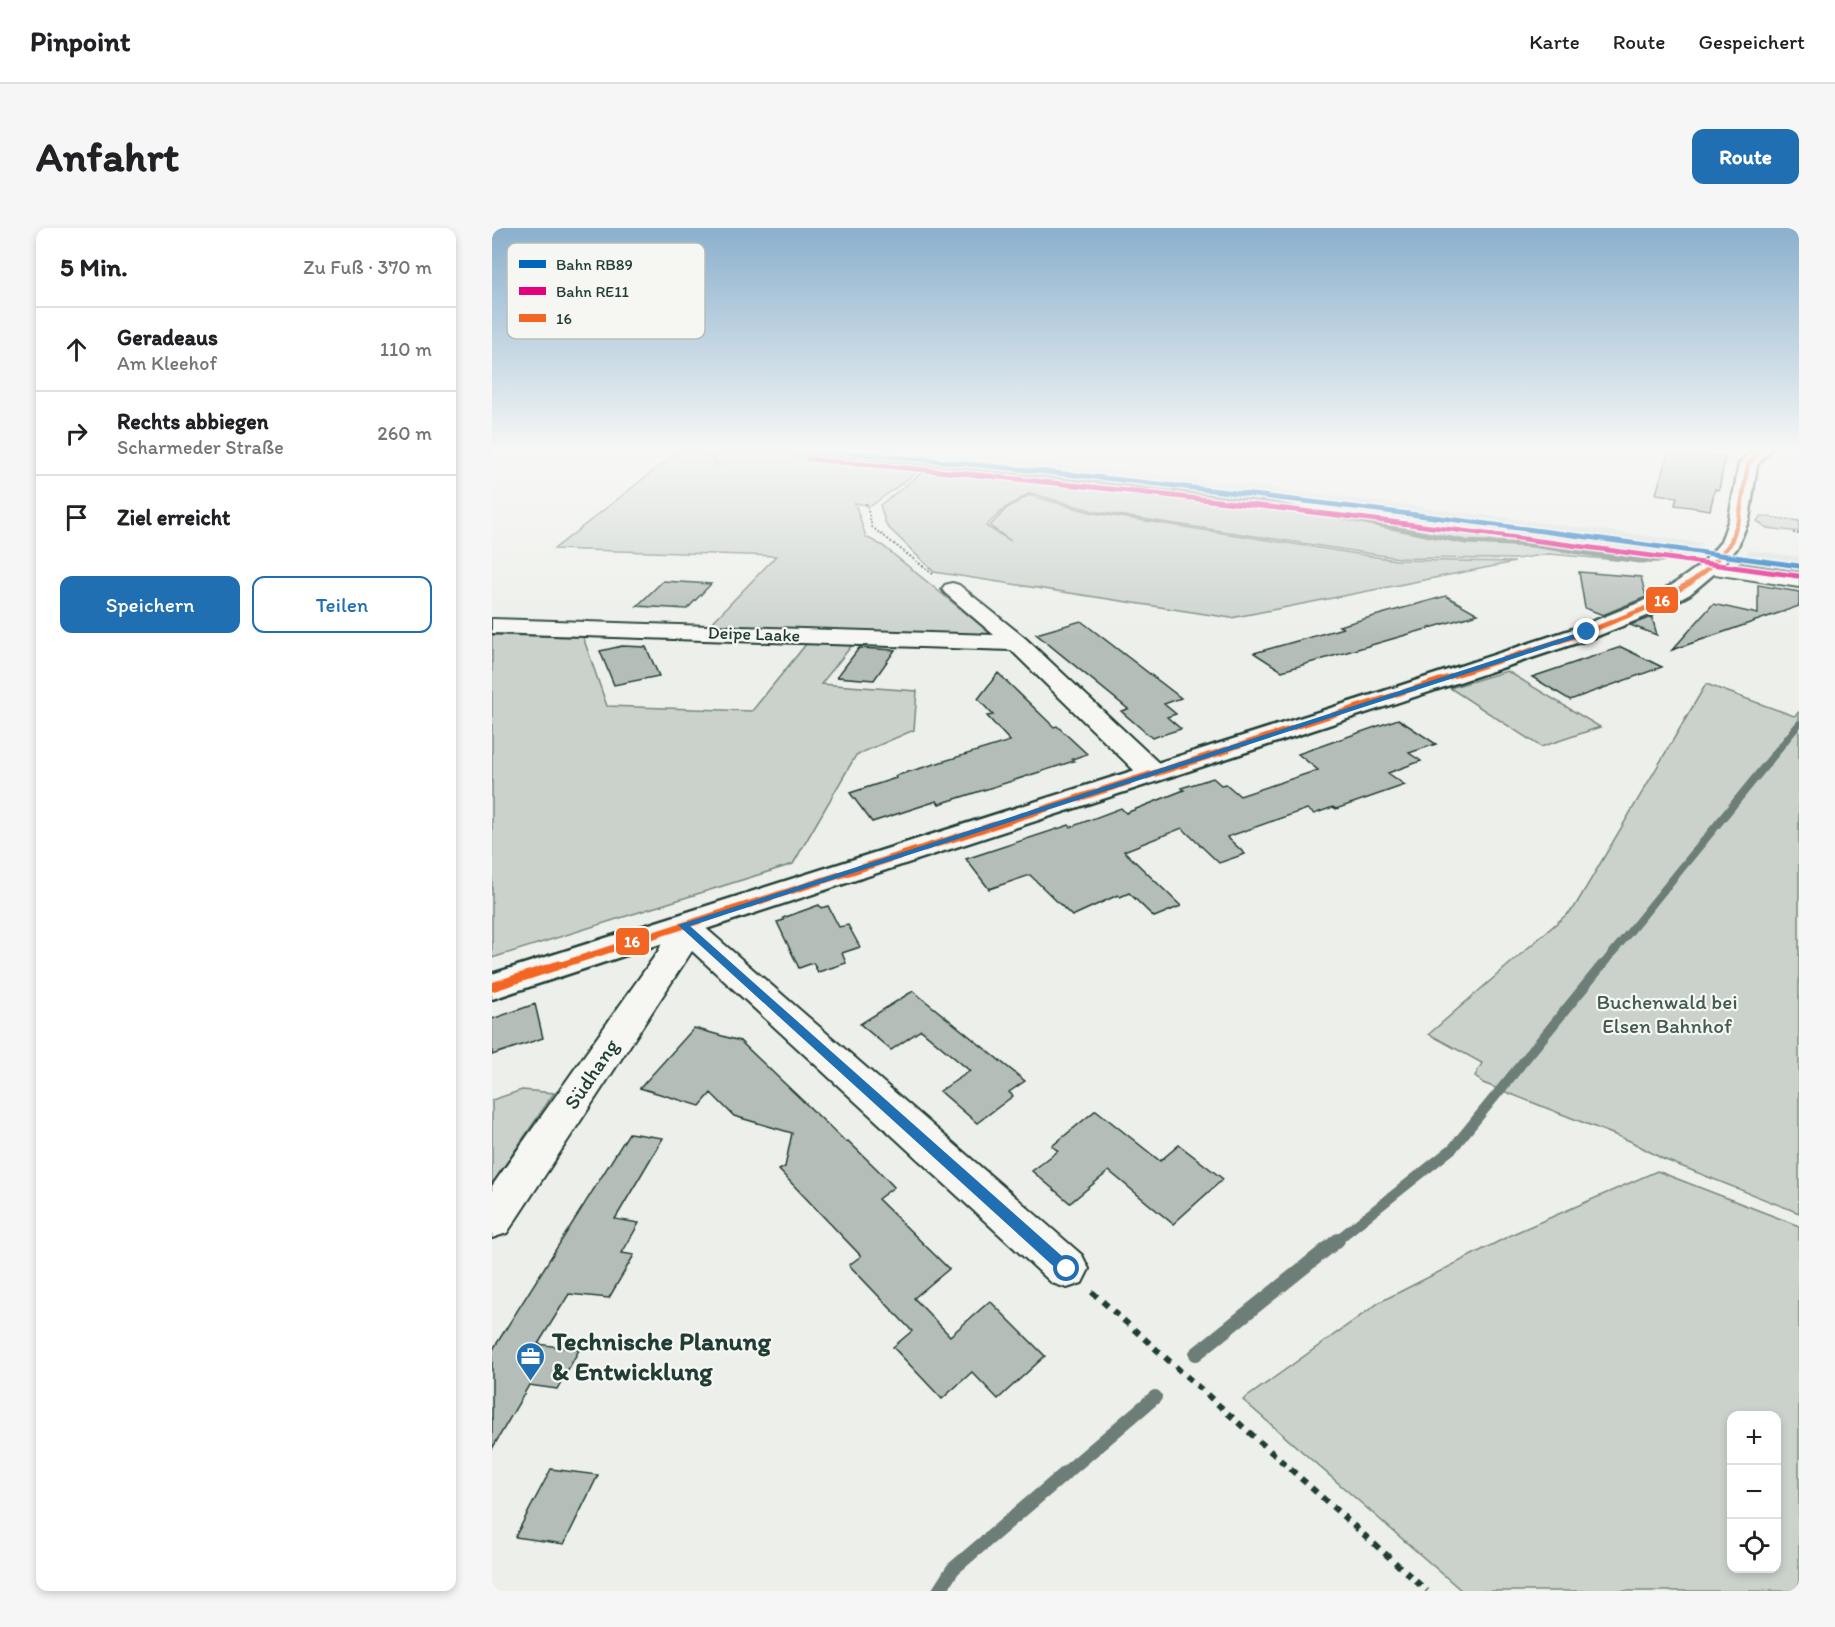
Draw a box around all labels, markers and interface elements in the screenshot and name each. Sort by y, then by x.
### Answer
text: Pinpoint [30,24,131,58]
text: Karte [1529,29,1580,54]
text: Route [1613,29,1666,54]
text: Gespeichert [1699,29,1805,54]
button: Route [1692,129,1799,184]
text: Anfahrt [36,131,179,182]
legend [507,243,705,339]
text: 5 Min. [60,251,128,283]
text: Zu Fuß · 370 m [303,255,432,279]
text: Bahn RB89 [556,255,633,274]
text: Bahn RE11 [556,282,630,301]
text: 16 [556,309,572,328]
text: Geradeaus [117,324,218,351]
icon: ahead [60,333,93,366]
text: 110 m [380,337,432,361]
text: Am Kleehof [117,351,217,375]
text: Rechts abbiegen [117,408,269,435]
icon: right [60,417,93,450]
text: 260 m [377,421,432,445]
text: Scharmeder Straße [117,435,284,459]
icon: arrive [60,501,93,534]
text: Ziel erreicht [117,504,230,531]
button: Speichern [60,576,240,633]
button: Teilen [252,576,432,633]
line badge: 16 [1645,586,1679,614]
text: 16 [1654,591,1670,610]
route end [1573,618,1599,644]
street label: Deipe Laake [707,621,801,647]
line badge: 16 [615,927,650,956]
text: 16 [624,932,640,951]
park label: Buchenwald bei Elsen Bahnhof [1596,989,1738,1038]
street label: Südhang [558,1034,624,1114]
route start [1053,1255,1079,1281]
place label: Technische Planung & Entwicklung [551,1325,771,1387]
office icon: Technische Planung & Entwicklung [515,1340,547,1382]
map controls [1727,1411,1781,1573]
button: + [1727,1411,1781,1465]
button: − [1727,1465,1781,1519]
button: locate [1727,1519,1781,1573]

